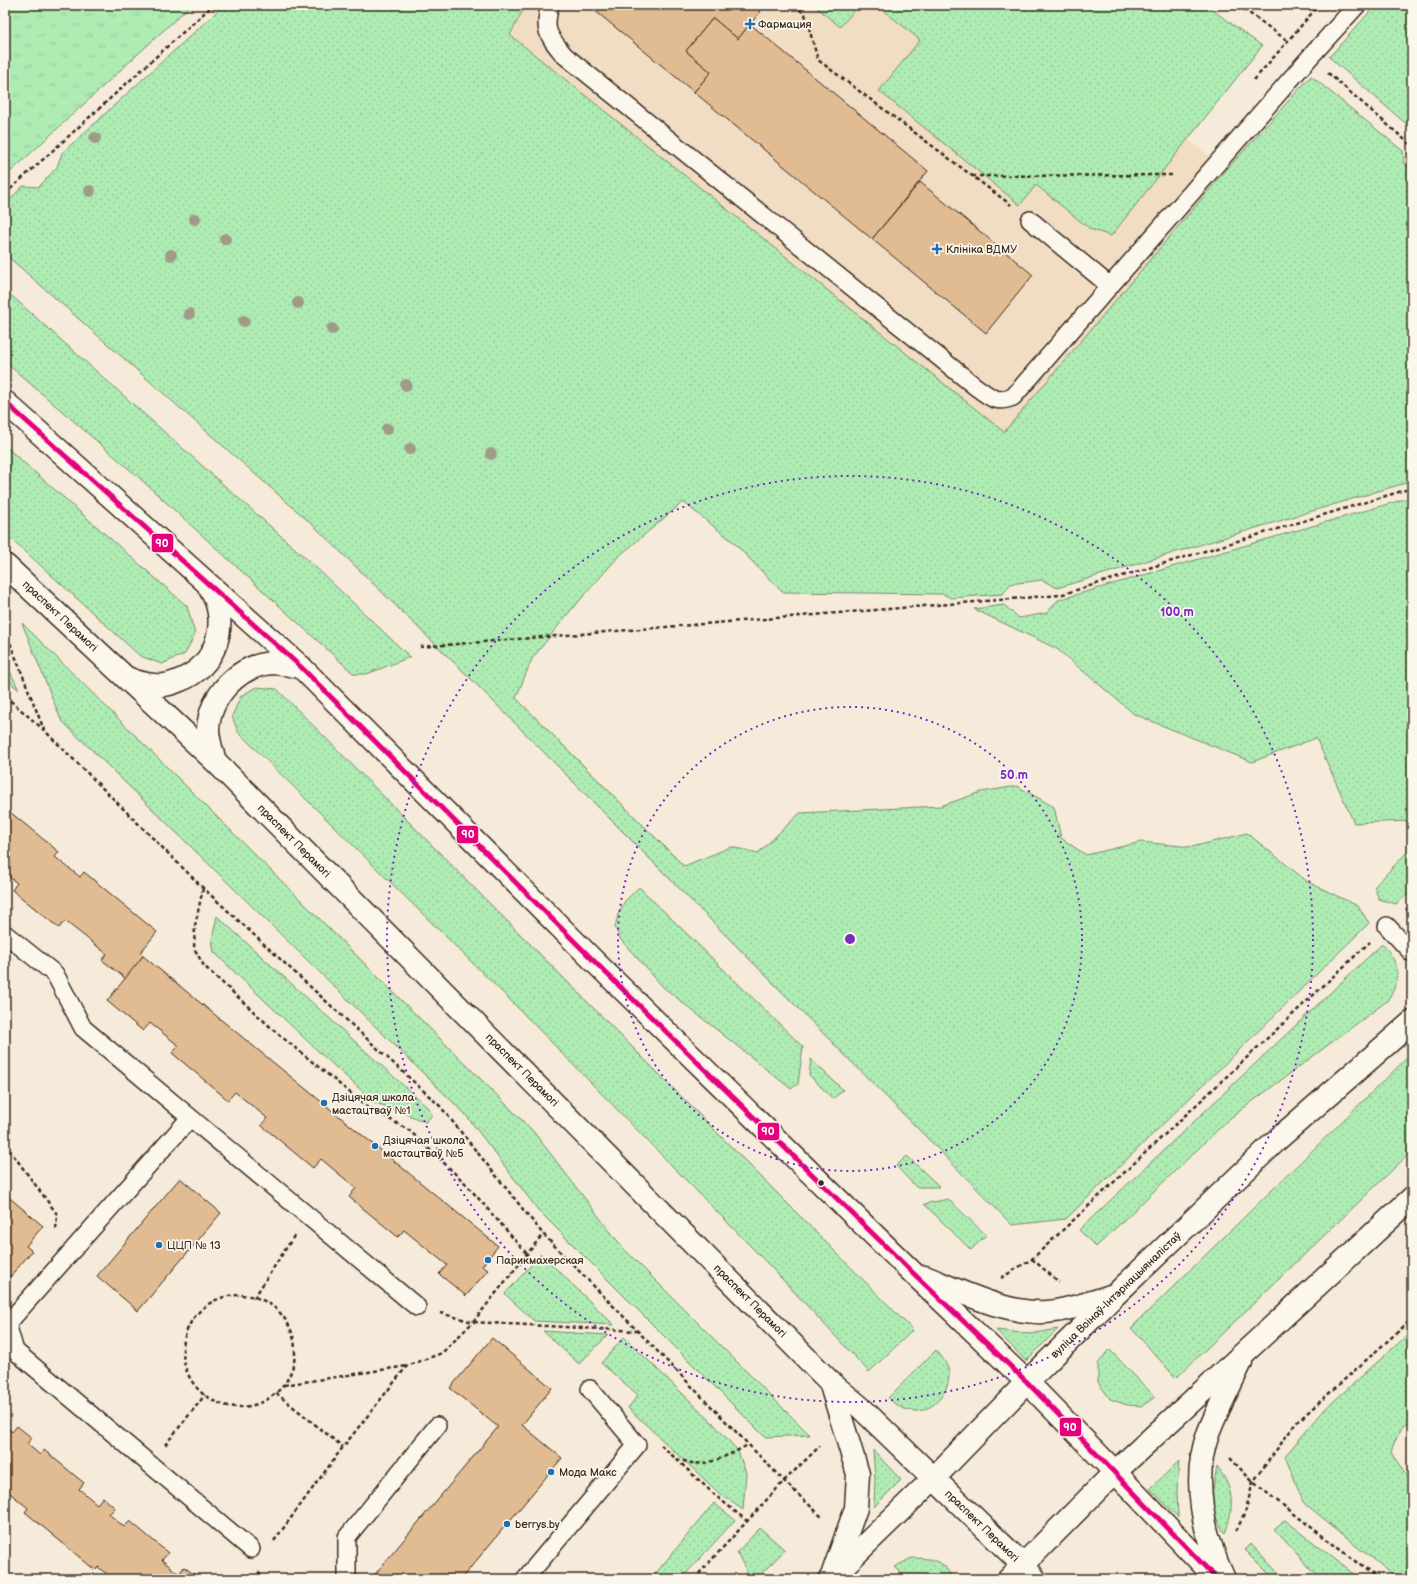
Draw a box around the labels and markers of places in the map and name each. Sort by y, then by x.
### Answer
place label: Фармация [758,18,812,31]
marker: Фармация [745,19,755,29]
marker: Клініка ВДМУ [931,243,943,255]
place label: Клініка ВДМУ [946,243,1017,256]
centre of rings [843,932,857,946]
place label: Дзіцячая школа мастацтваў №1 [332,1091,415,1117]
marker: Дзіцячая школа мастацтваў №1 [319,1098,329,1108]
place label: Дзіцячая школа мастацтваў №5 [383,1134,466,1160]
marker: Дзіцячая школа мастацтваў №5 [370,1141,380,1151]
unlabelled marker [816,1178,826,1188]
place label: ЦЦП № 13 [167,1239,221,1252]
marker: ЦЦП № 13 [154,1240,164,1250]
place label: Парикмахерская [496,1254,584,1267]
marker: Парикмахерская [483,1255,493,1265]
place label: Мода Макс [559,1466,617,1479]
marker: Мода Макс [546,1467,556,1477]
place label: berrys.by [515,1518,560,1531]
marker: berrys.by [502,1519,512,1529]

